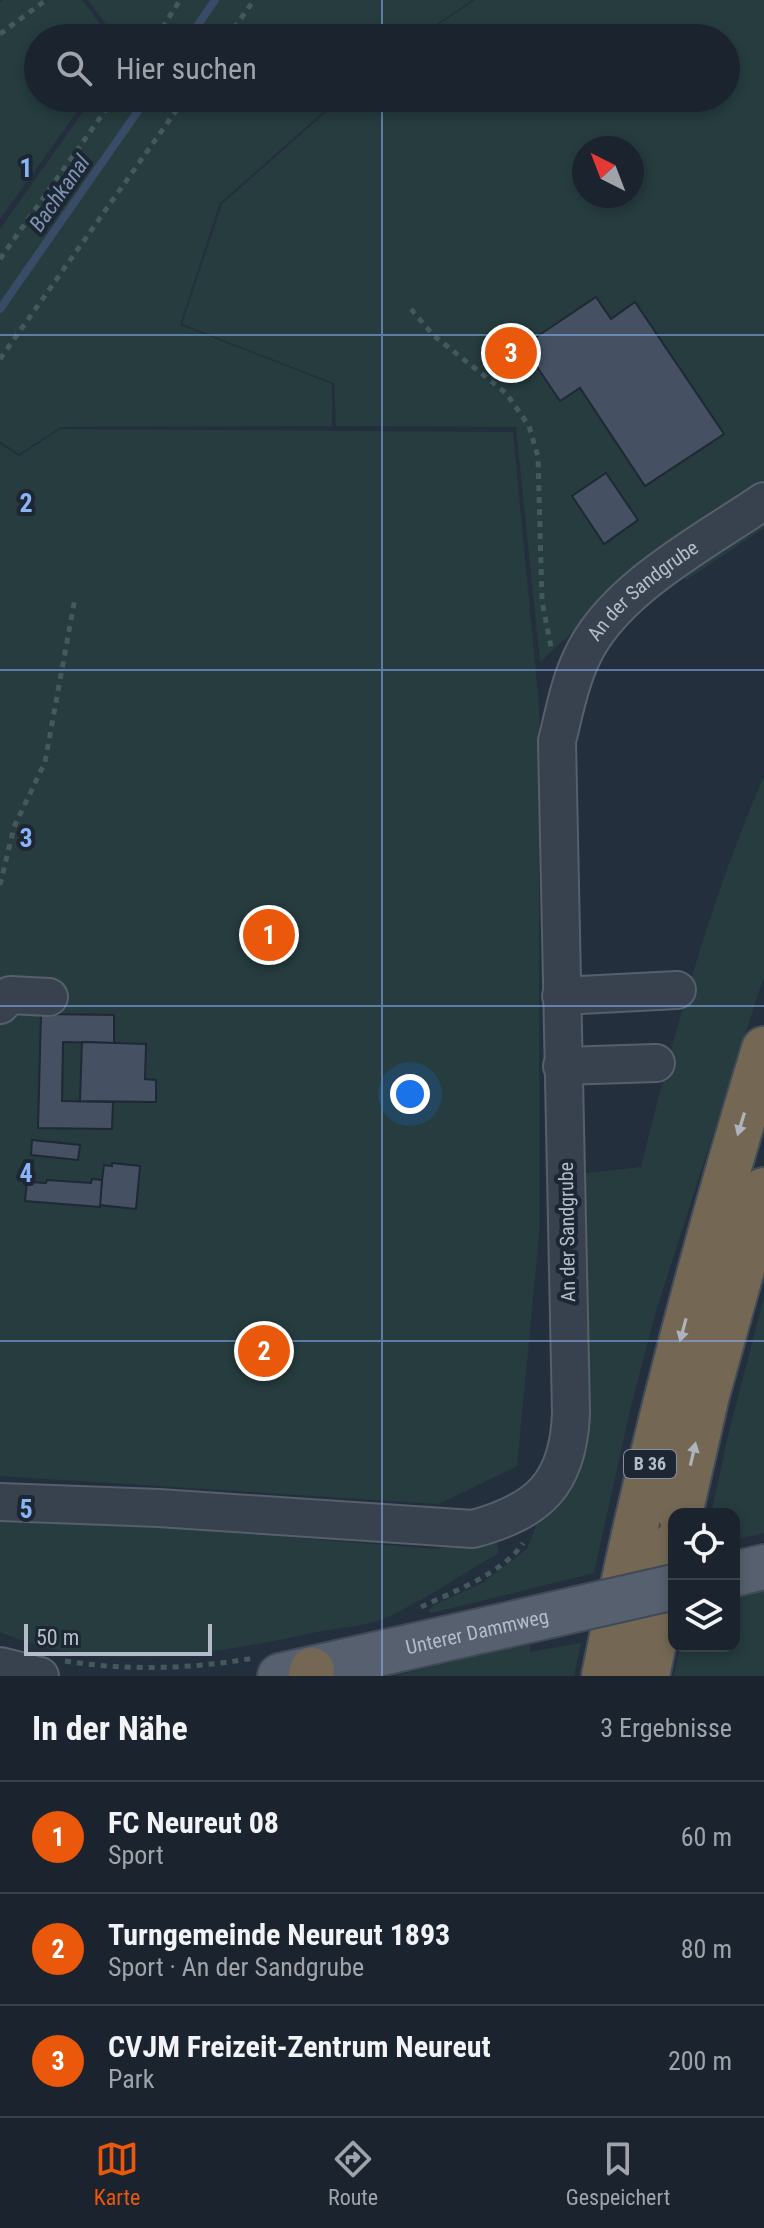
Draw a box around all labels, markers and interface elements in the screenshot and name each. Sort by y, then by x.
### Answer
search box [24,24,740,112]
icon: search [52,46,96,90]
text: Hier suchen [116,51,257,86]
north arrow [572,136,644,208]
water label: Bachkanal [24,149,95,236]
text: 1 [19,153,33,183]
pin: 3 [485,323,537,383]
text: 2 [19,488,33,518]
street label: An der Sandgrube [582,535,703,645]
text: 3 [19,823,33,853]
pin: 1 [243,905,295,965]
your location [390,1074,430,1114]
one-way arrow [734,1112,747,1136]
text: 4 [19,1158,33,1188]
street label: An der Sandgrube [554,1162,580,1302]
one-way arrow [677,1318,689,1343]
pin: 2 [238,1321,290,1381]
one-way arrow [687,1442,700,1467]
road number: B 36 [624,1450,676,1478]
text: 5 [19,1494,33,1524]
map controls [668,1508,740,1652]
button: locate [668,1508,740,1580]
button: layers [668,1580,740,1652]
street label: Unterer Dammweg [403,1604,551,1659]
scale bar [24,1620,212,1656]
text: 50 m [36,1625,79,1650]
text: In der Nähe [32,1708,188,1748]
text: 3 Ergebnisse [600,1713,732,1743]
text: FC Neureut 08 [108,1805,279,1840]
text: 1 [51,1822,65,1852]
text: 60 m [681,1822,732,1852]
text: Sport [108,1840,164,1870]
text: Turngemeinde Neureut 1893 [108,1917,450,1952]
text: 2 [51,1934,65,1964]
text: 80 m [681,1934,732,1964]
text: Sport · An der Sandgrube [108,1952,364,1982]
text: CVJM Freizeit-Zentrum Neureut [108,2029,491,2064]
text: 3 [51,2046,65,2076]
text: 200 m [668,2046,732,2076]
text: Park [108,2064,154,2094]
tab: Karte [94,2137,140,2210]
tab: Route [328,2137,378,2210]
tab: Gespeichert [566,2137,670,2210]

